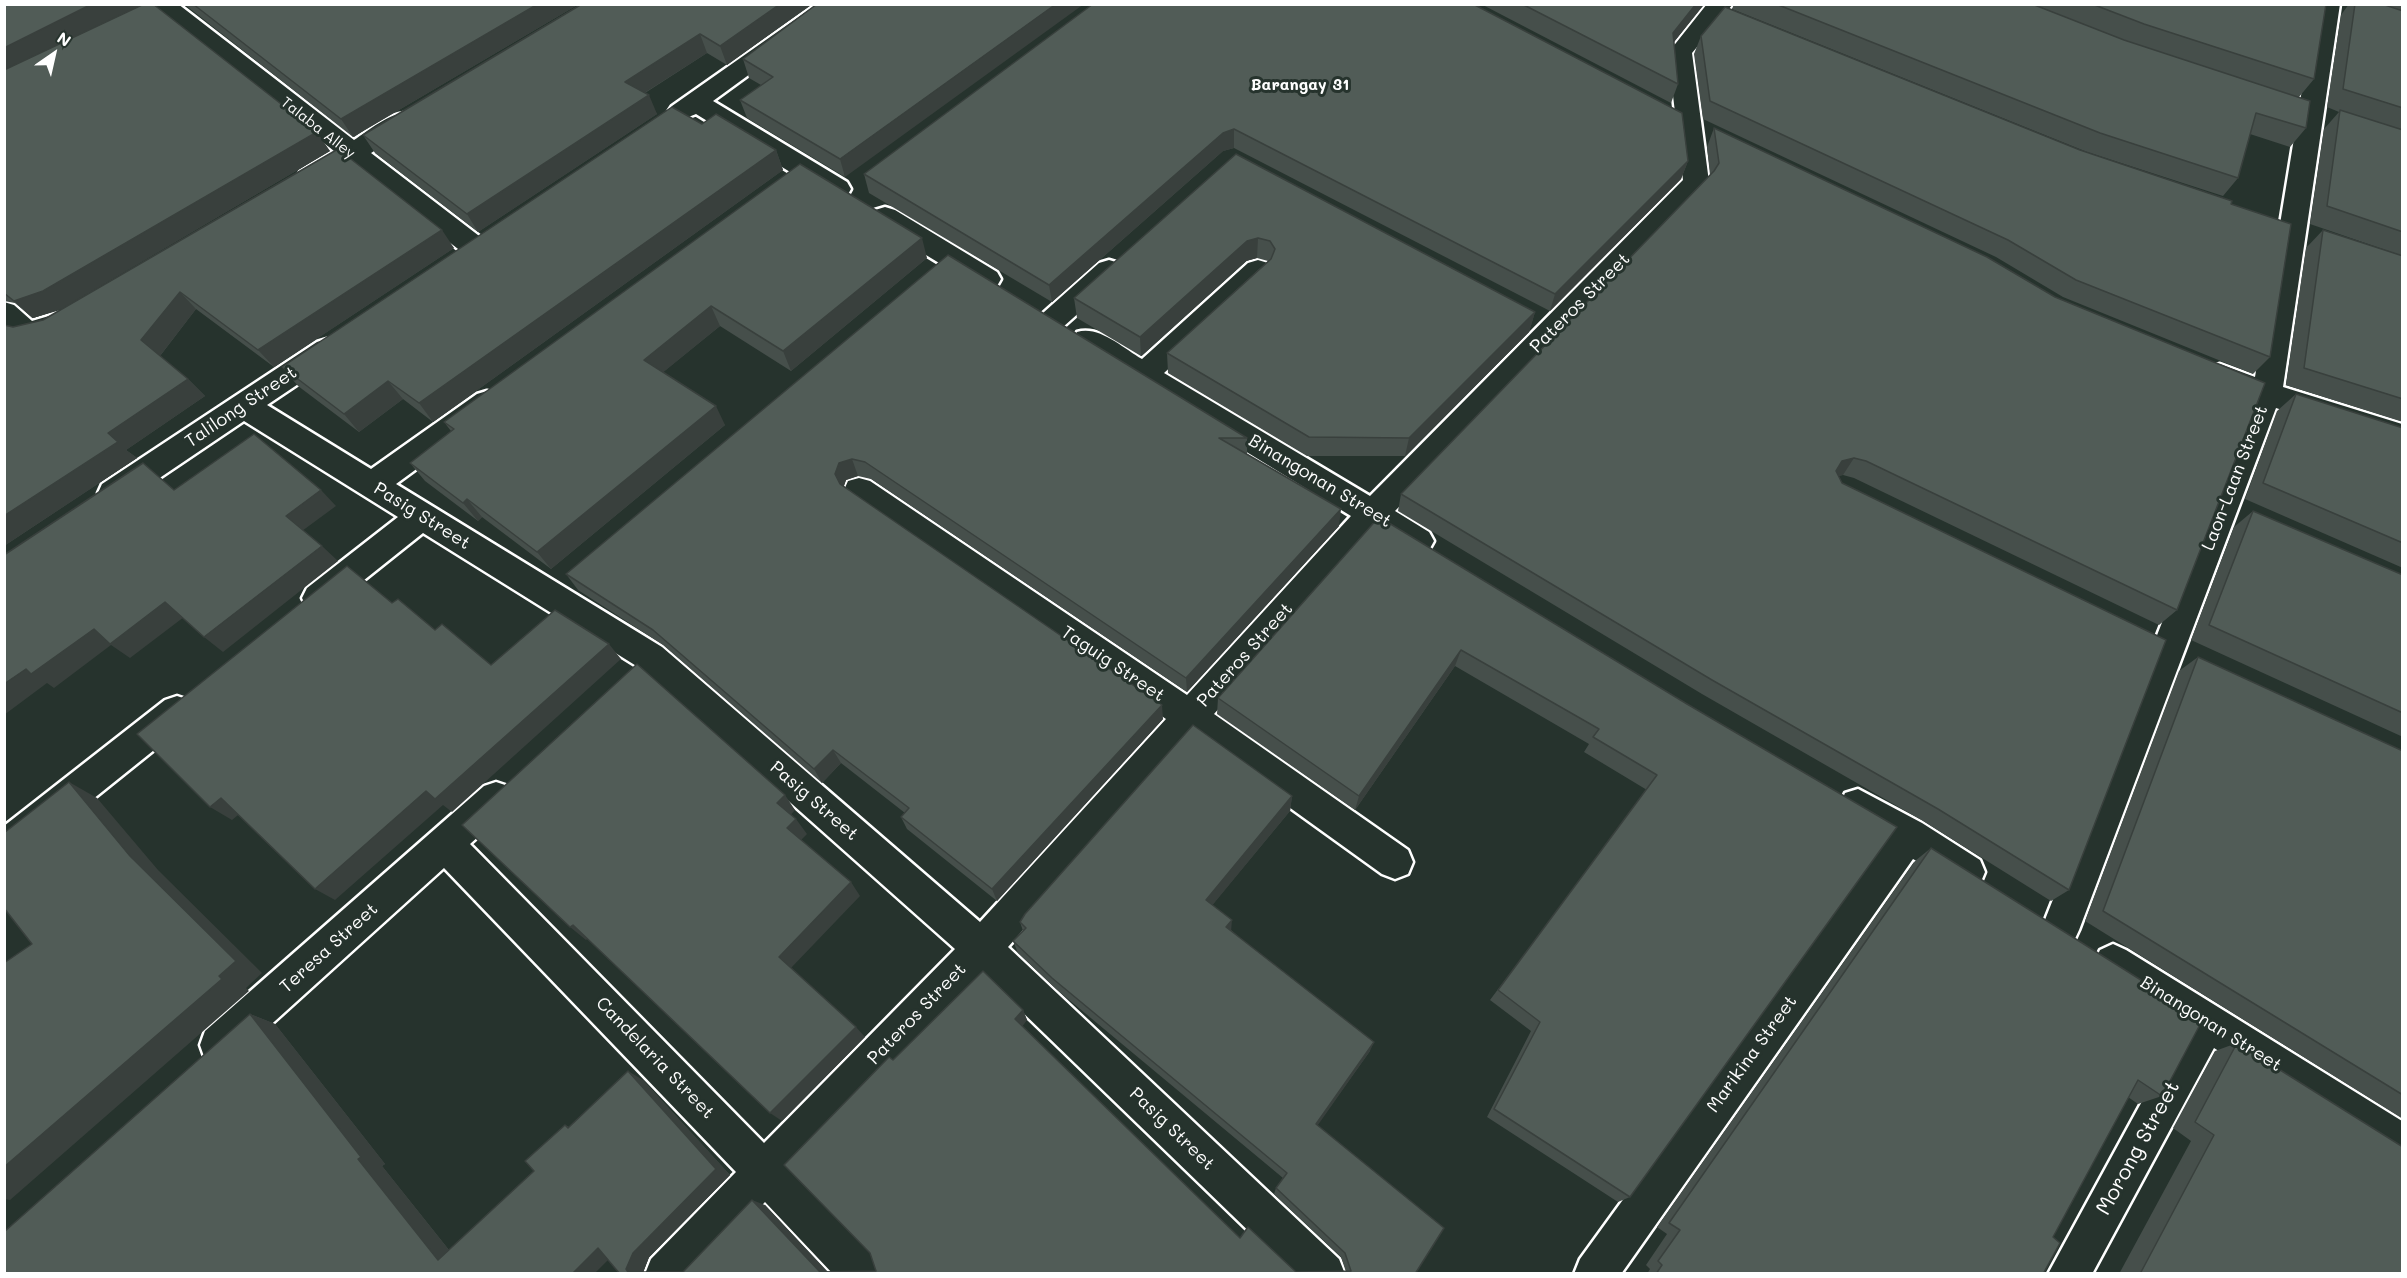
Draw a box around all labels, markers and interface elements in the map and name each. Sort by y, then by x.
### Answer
north arrow [24,24,84,84]
text: N [53,27,75,51]
district label: Barangay 31 [1251,75,1349,95]
street label: Talaba Alley [277,93,359,163]
street label: Pateros Street [1525,248,1635,358]
street label: Talilong Street [181,362,301,452]
street label: Laon-Laan Street [2197,402,2273,554]
street label: Binangonan Street [1245,430,1395,532]
street label: Pasig Street [370,478,474,554]
street label: Pateros Street [1193,598,1297,712]
street label: Taguig Street [1057,621,1169,707]
street label: Pasig Street [765,757,863,845]
street label: Teresa Street [276,898,382,998]
street label: Pateros Street [863,959,971,1069]
street label: Binangonan Street [2136,972,2286,1076]
street label: Marikina Street [1702,991,1802,1117]
street label: Candelaria Street [591,993,719,1123]
street label: Morong Street [2091,1076,2185,1220]
street label: Pasig Street [1125,1083,1219,1175]

